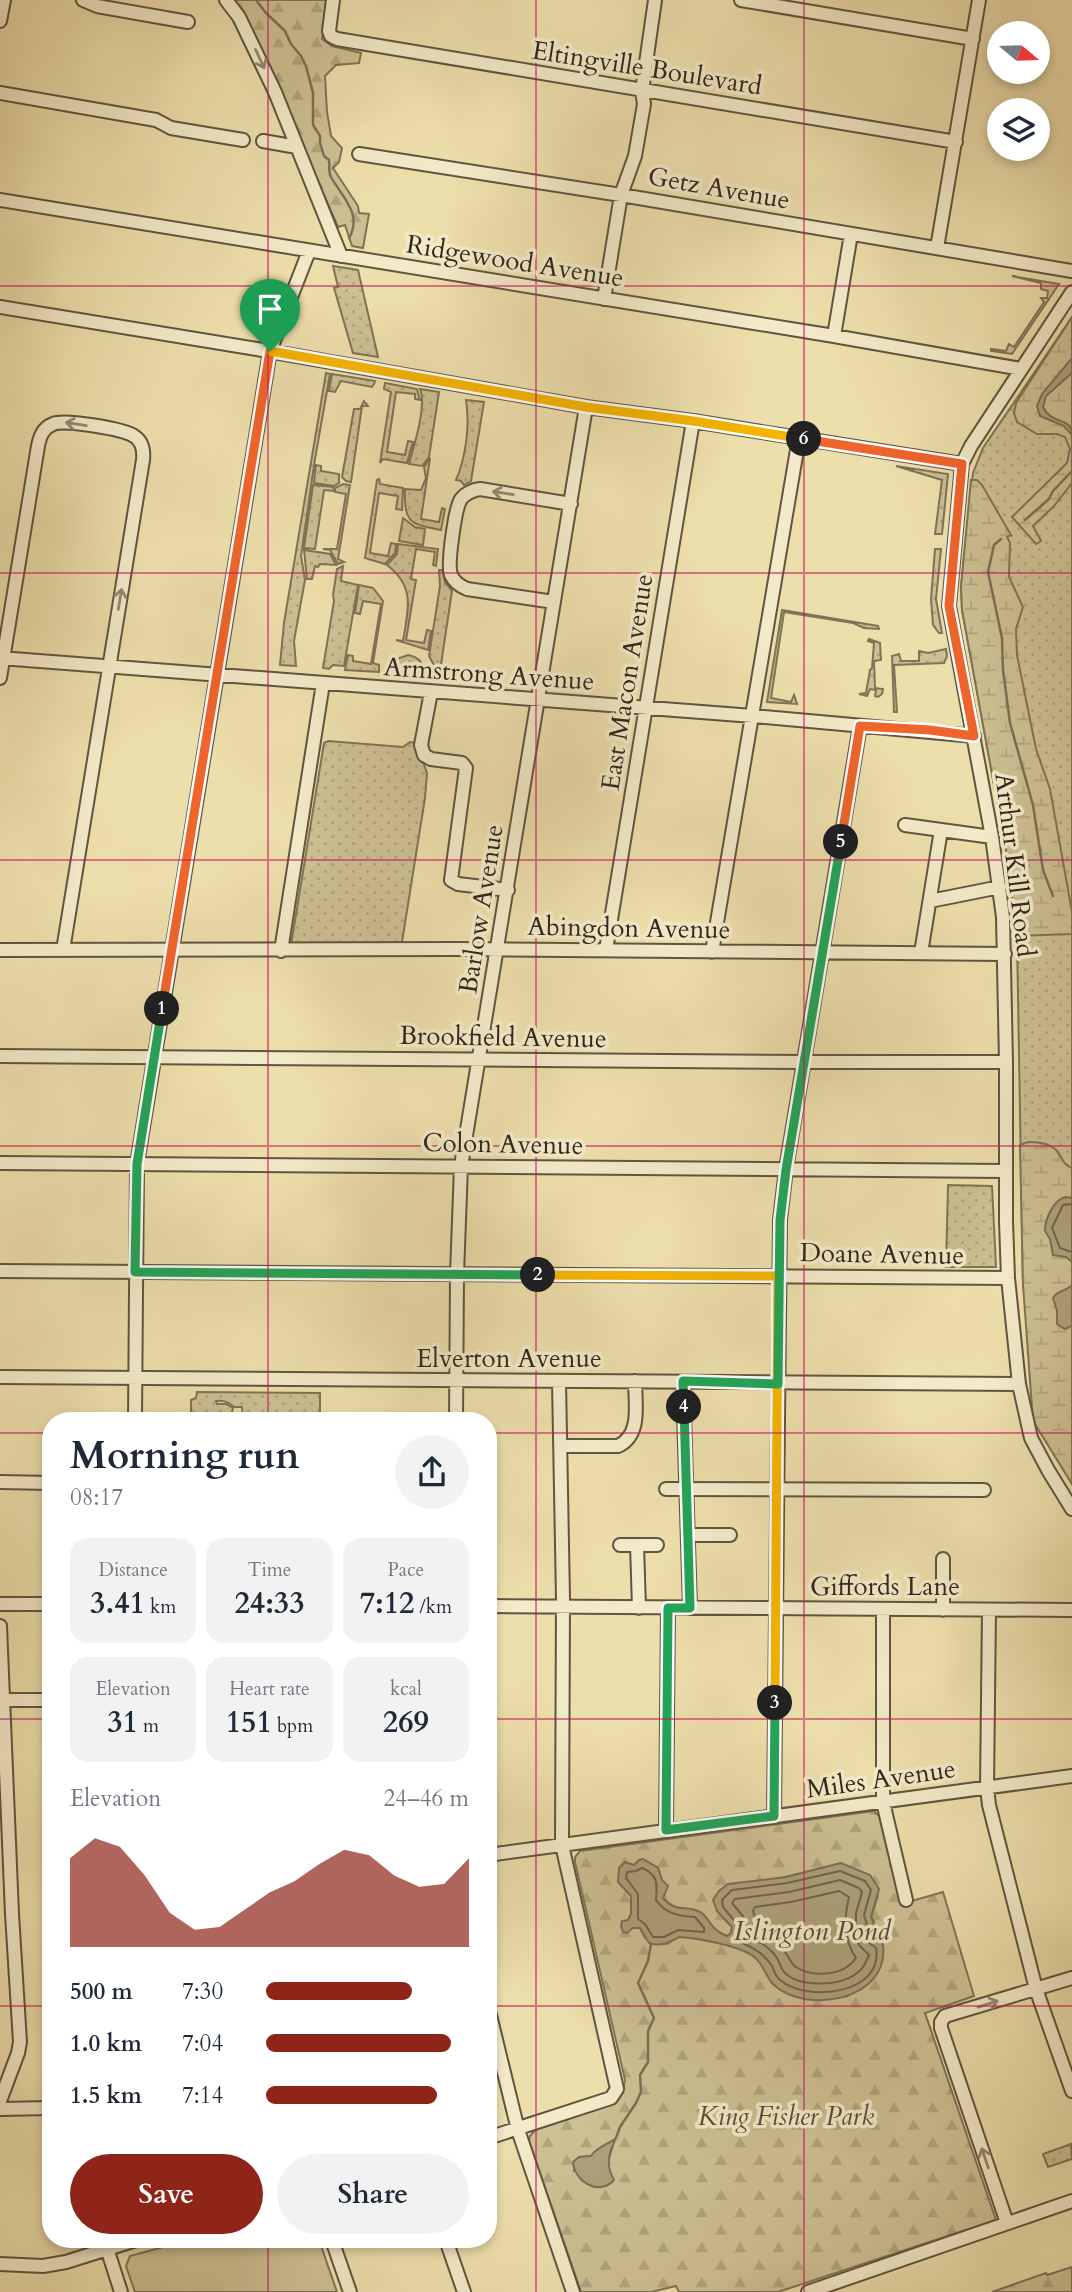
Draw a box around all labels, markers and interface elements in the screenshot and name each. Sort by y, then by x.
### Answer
north arrow [987,21,1050,84]
map controls [987,21,1050,161]
street label: Eltingville Boulevard [530,33,765,103]
one-way arrow [254,48,267,69]
button: layers [987,98,1050,161]
street label: Getz Avenue [645,158,793,218]
street label: Ridgewood Avenue [404,227,626,295]
pin [240,279,300,351]
icon: arrive [251,290,289,328]
one-way arrow [65,417,88,430]
pin: 6 [786,422,822,457]
text: 6 [799,425,808,451]
one-way arrow [492,486,515,499]
street label: East Macon Avenue [593,571,661,793]
one-way arrow [114,588,127,611]
street label: Armstrong Avenue [383,649,595,699]
street label: Arthur Kill Road [986,771,1044,959]
street label: Barlow Avenue [450,822,512,996]
pin: 5 [824,824,858,860]
text: 5 [836,828,845,854]
street label: Abingdon Avenue [527,909,731,947]
pin: 1 [144,992,180,1026]
text: 1 [157,995,166,1021]
street label: Brookfield Avenue [399,1018,607,1056]
street label: Colon Avenue [422,1125,584,1163]
street label: Doane Avenue [800,1235,964,1273]
pin: 2 [520,1258,556,1292]
text: 2 [533,1261,542,1287]
street label: Elverton Avenue [416,1341,602,1376]
pin: 4 [666,1390,702,1424]
text: 4 [679,1393,688,1419]
text: Morning run [70,1430,300,1482]
button: share [395,1435,469,1509]
text: 08:17 [70,1482,123,1513]
text: Distance [98,1557,168,1583]
text: Time [248,1557,291,1583]
text: Pace [387,1557,424,1583]
street label: Giffords Lane [810,1569,960,1604]
text: 3.41 [90,1583,145,1624]
text: 24:33 [234,1583,305,1624]
text: 7:12 [360,1583,414,1624]
text: km [145,1594,176,1620]
text: /km [414,1594,452,1620]
text: Elevation [95,1676,171,1702]
text: Heart rate [229,1676,310,1702]
text: kcal [390,1676,422,1702]
pin: 3 [758,1686,792,1720]
text: 3 [770,1689,779,1715]
text: 31 [107,1702,138,1743]
text: 151 [226,1702,272,1743]
text: 269 [383,1702,429,1743]
text: m [138,1713,159,1739]
text: bpm [272,1713,313,1739]
street label: Miles Avenue [804,1751,958,1807]
text: Elevation [70,1783,161,1814]
text: 24–46 m [384,1783,469,1814]
water label: Islington Pond [733,1912,892,1950]
text: 500 m [70,1976,133,2007]
text: 7:30 [182,1976,223,2007]
one-way arrow [976,1996,998,2009]
text: 1.0 km [70,2028,142,2059]
text: 7:04 [182,2028,223,2059]
text: 1.5 km [70,2080,142,2111]
text: 7:14 [182,2080,223,2111]
park label: King Fisher Park [698,2099,874,2134]
one-way arrow [978,2148,990,2170]
button: Save [70,2154,263,2234]
button: Share [277,2154,469,2234]

